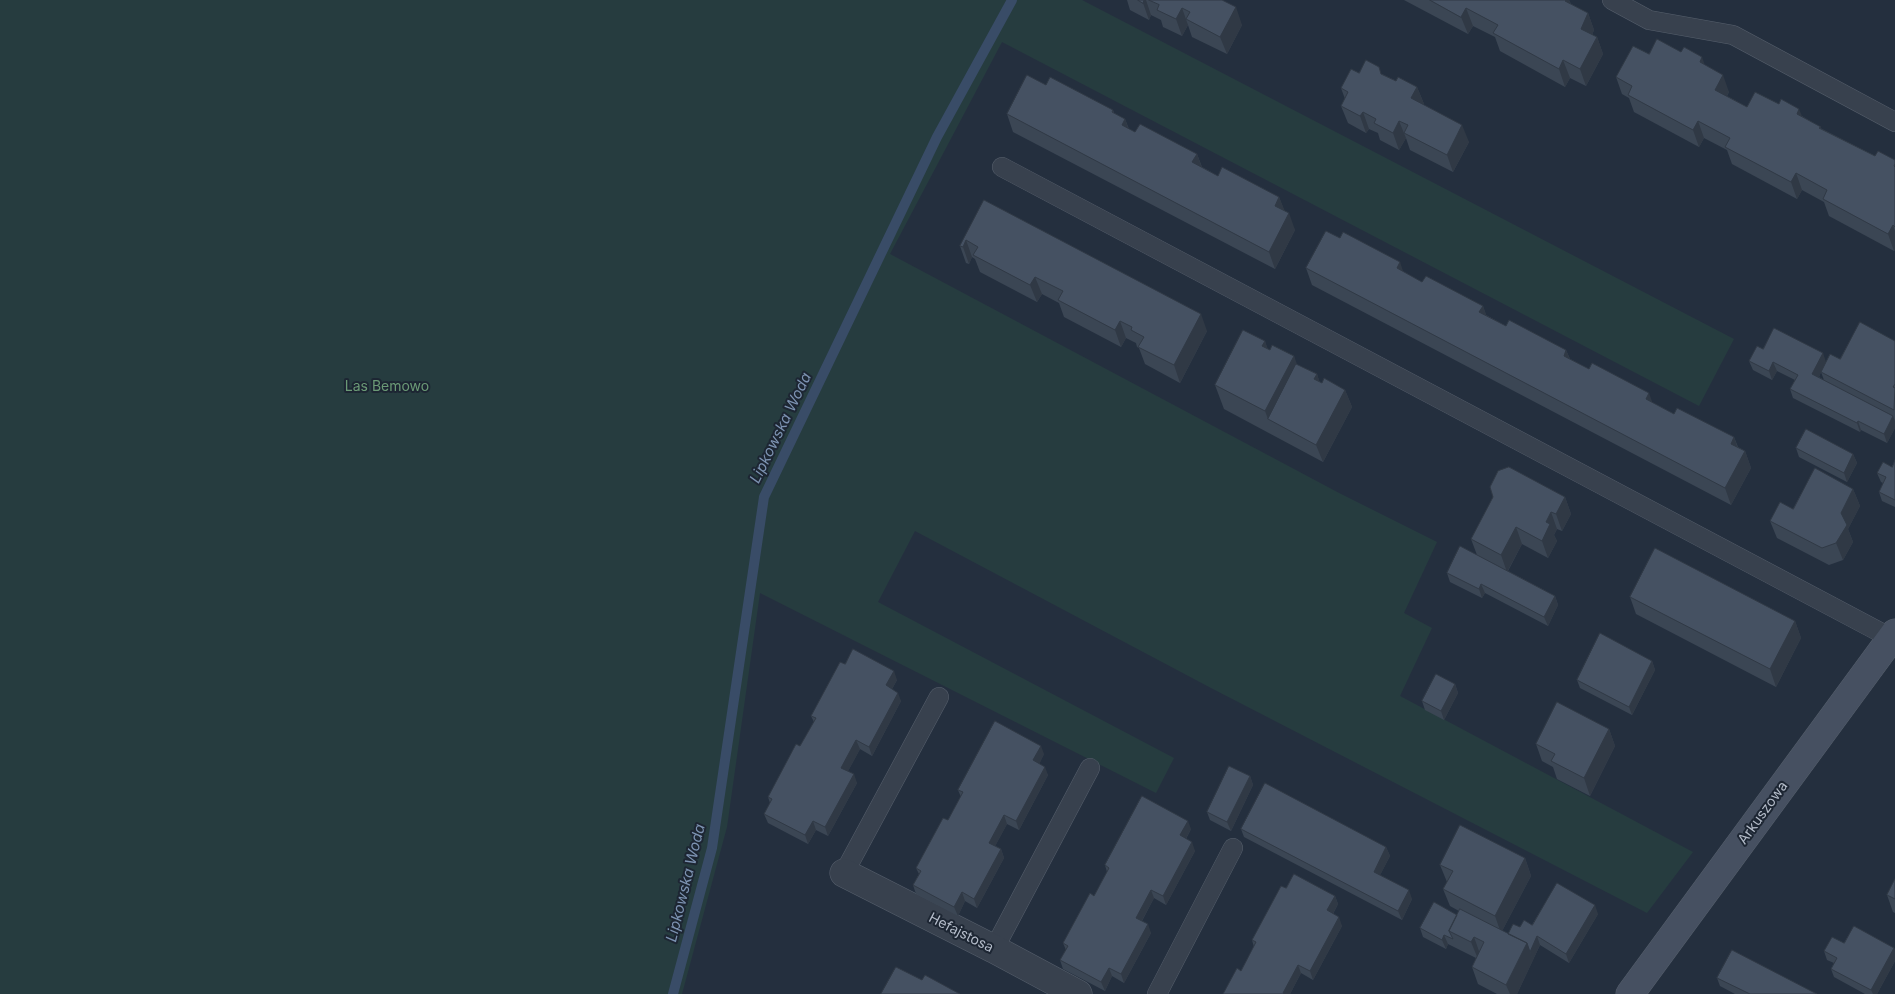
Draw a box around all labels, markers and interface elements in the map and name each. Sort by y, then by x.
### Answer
water label: Lipkowska Woda [746,370,816,486]
park label: Las Bemowo [345,379,429,395]
street label: Arkuszowa [1735,778,1791,848]
water label: Lipkowska Woda [663,822,709,944]
street label: Hefajstosa [926,910,996,956]

